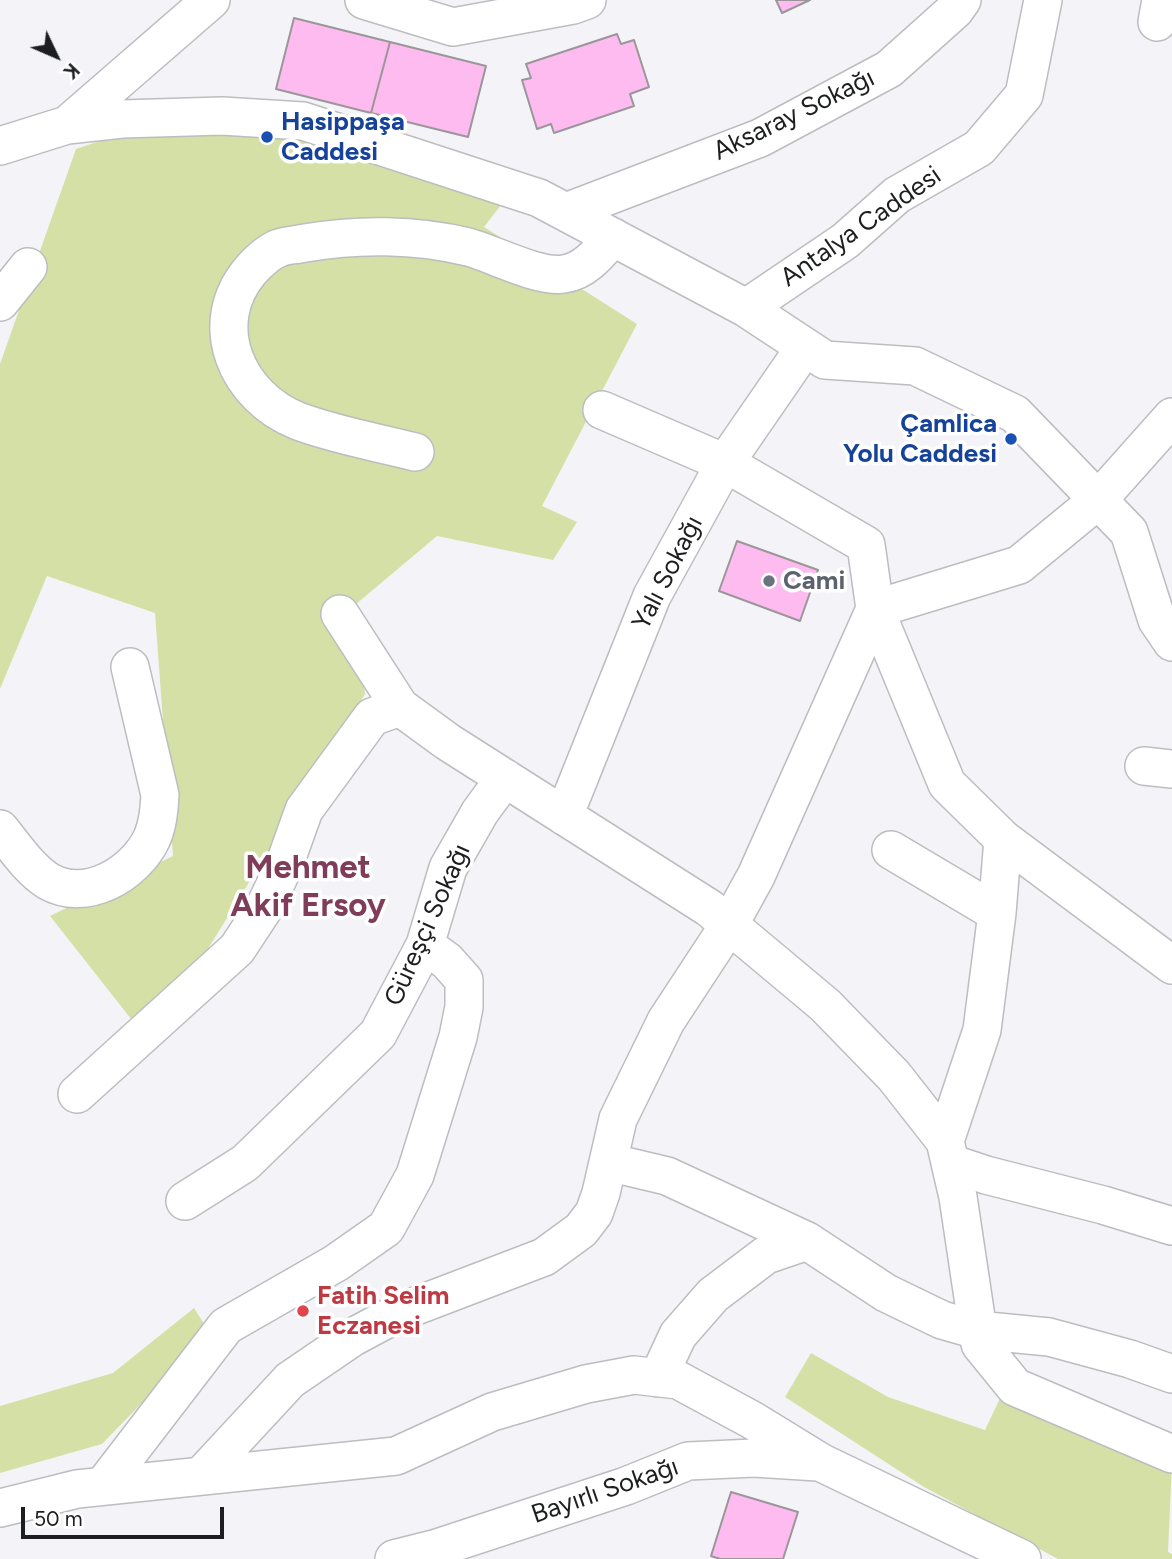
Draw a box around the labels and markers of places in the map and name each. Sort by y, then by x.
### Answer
place label: Hasippaşa Caddesi [281,106,405,168]
marker: Hasippaşa Caddesi [259,129,275,145]
place label: Çamlica Yolu Caddesi [843,408,997,470]
marker: Çamlica Yolu Caddesi [1003,431,1019,447]
place label: Cami [783,565,845,597]
marker: Cami [761,573,777,589]
place label: Fatih Selim Eczanesi [317,1280,449,1342]
marker: Fatih Selim Eczanesi [295,1303,311,1319]

